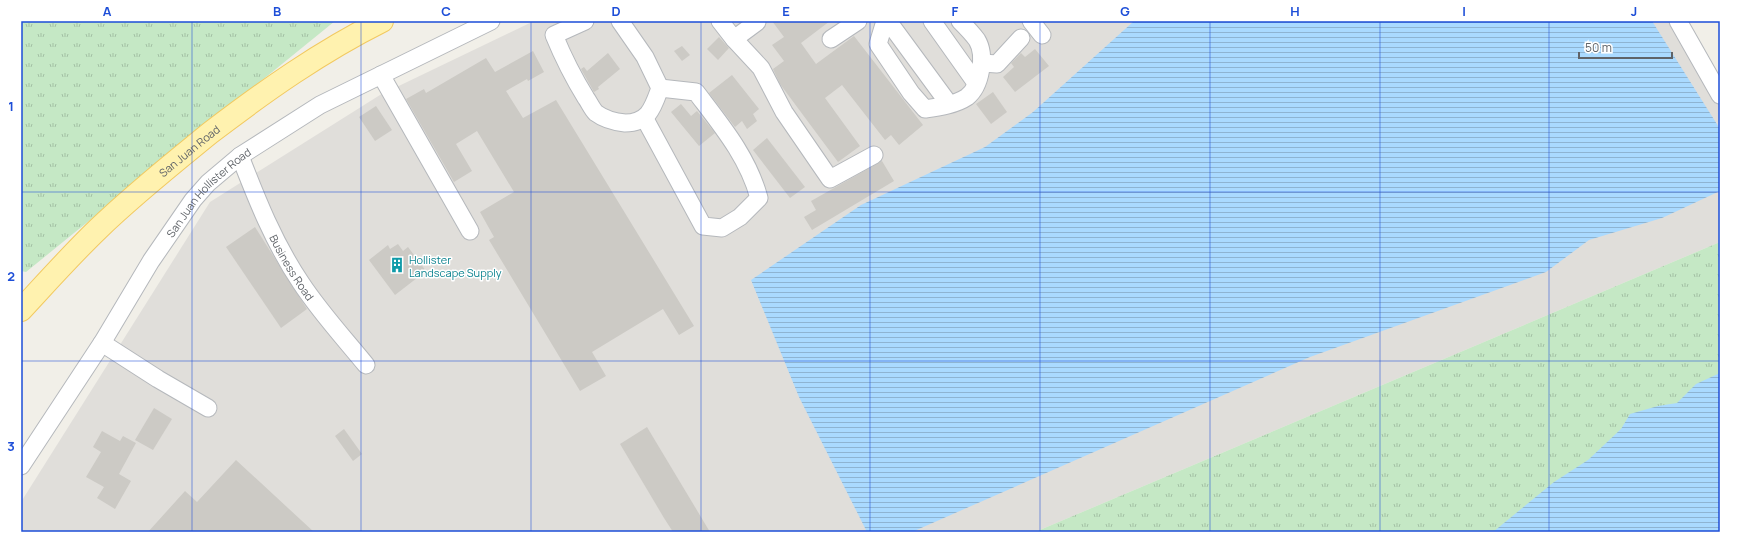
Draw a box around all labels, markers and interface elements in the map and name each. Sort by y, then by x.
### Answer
text: A [103,2,112,20]
text: B [273,2,281,20]
text: C [441,2,451,20]
text: D [611,2,621,20]
text: E [782,2,790,20]
text: F [952,2,959,20]
text: G [1120,2,1130,20]
text: H [1290,2,1300,20]
text: I [1462,2,1466,20]
text: J [1631,2,1637,20]
scale bar [1579,34,1672,60]
text: 50 m [1585,39,1612,56]
text: 1 [8,97,14,115]
street label: San Juan Road [155,121,222,180]
street label: San Juan Hollister Road [162,144,253,240]
street label: Business Road [267,232,318,303]
place label: Hollister Landscape Supply [409,252,502,280]
building icon: Hollister Landscape Supply [388,256,406,274]
text: 2 [7,267,15,285]
text: 3 [7,437,15,455]

